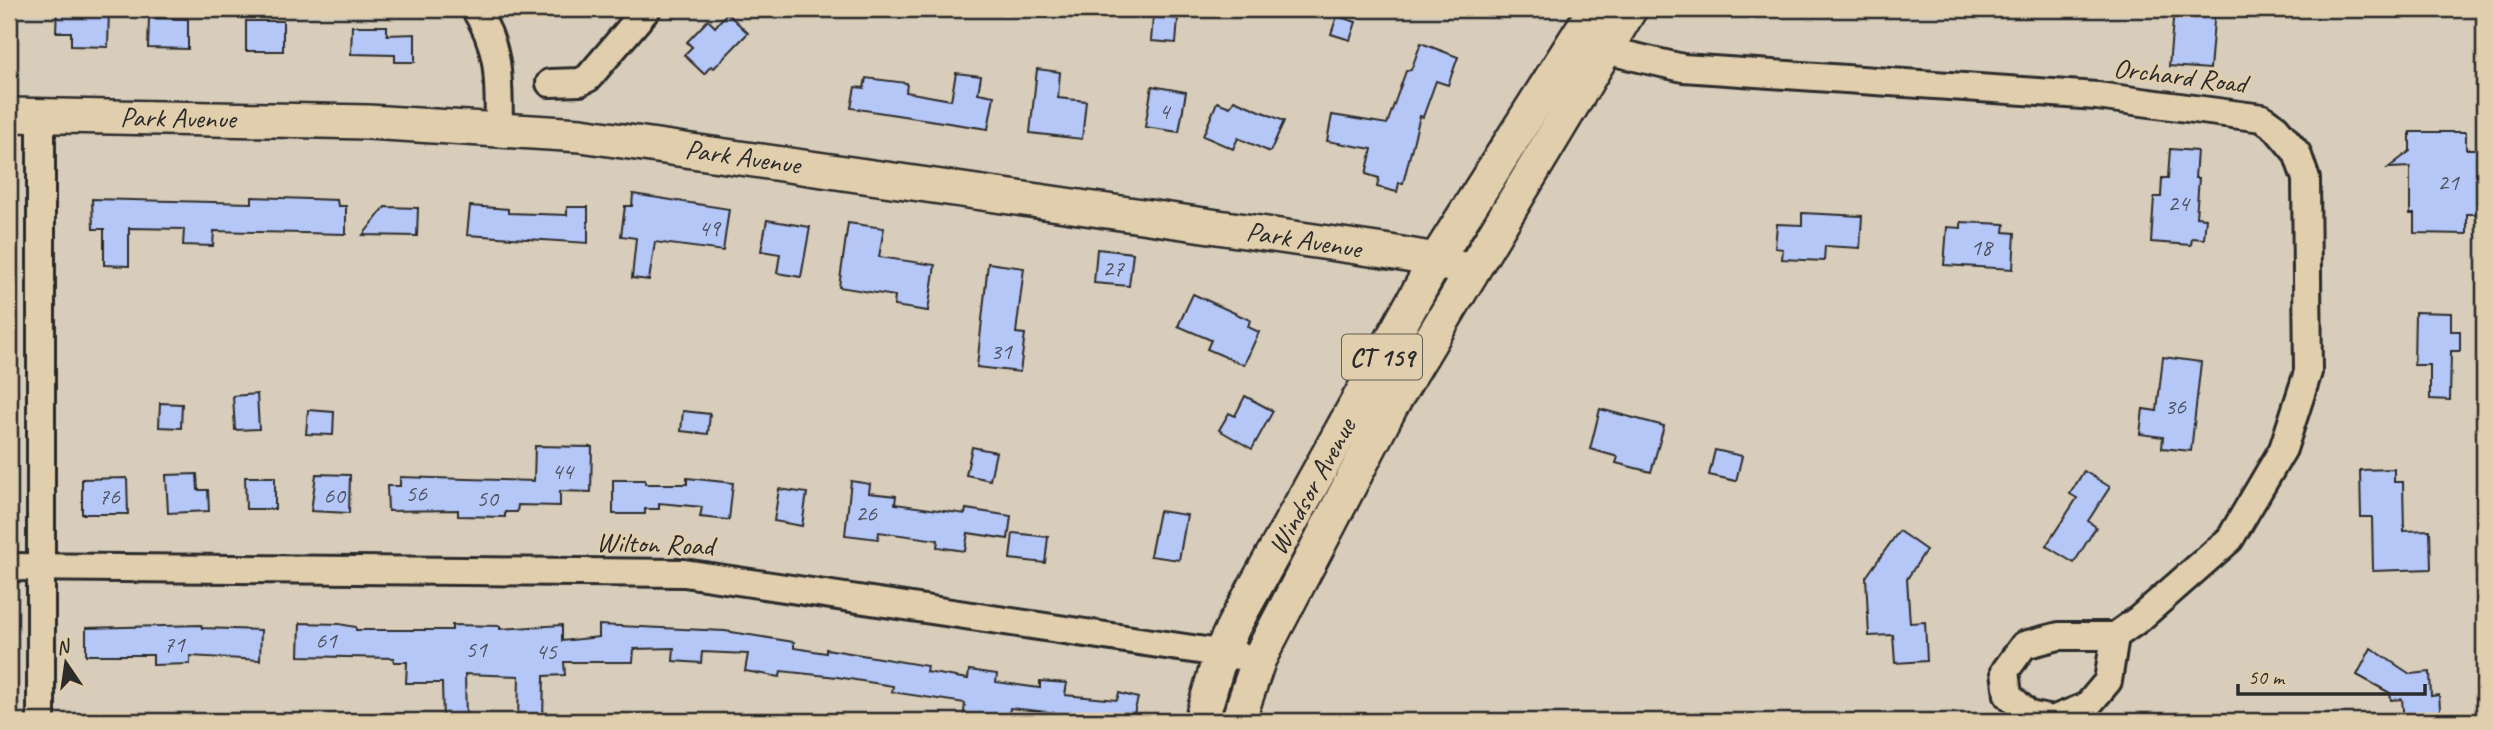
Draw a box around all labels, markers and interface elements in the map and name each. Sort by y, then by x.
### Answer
street label: Orchard Road [2111,50,2252,102]
house number: 4 [1159,96,1172,126]
street label: Park Avenue [120,99,238,136]
street label: Park Avenue [683,131,805,182]
house number: 21 [2437,167,2460,197]
house number: 24 [2167,188,2191,218]
house number: 49 [698,213,722,243]
street label: Park Avenue [1244,213,1366,266]
house number: 18 [1970,232,1994,262]
house number: 27 [1102,253,1125,283]
road number: CT 159 [1342,334,1422,380]
house number: 31 [990,336,1013,366]
house number: 36 [2164,391,2187,421]
street label: Windsor Avenue [1260,410,1364,561]
house number: 44 [551,456,575,486]
house number: 56 [405,478,428,508]
house number: 60 [323,480,347,510]
house number: 76 [98,481,121,511]
house number: 50 [476,483,500,513]
house number: 26 [855,498,878,528]
street label: Wilton Road [596,524,718,563]
house number: 61 [315,625,338,655]
north arrow [32,628,102,698]
house number: 71 [163,629,186,659]
text: N [54,634,74,660]
house number: 51 [465,634,488,664]
house number: 45 [535,636,558,666]
scale bar [2238,653,2425,697]
text: 50 m [2248,664,2286,690]

